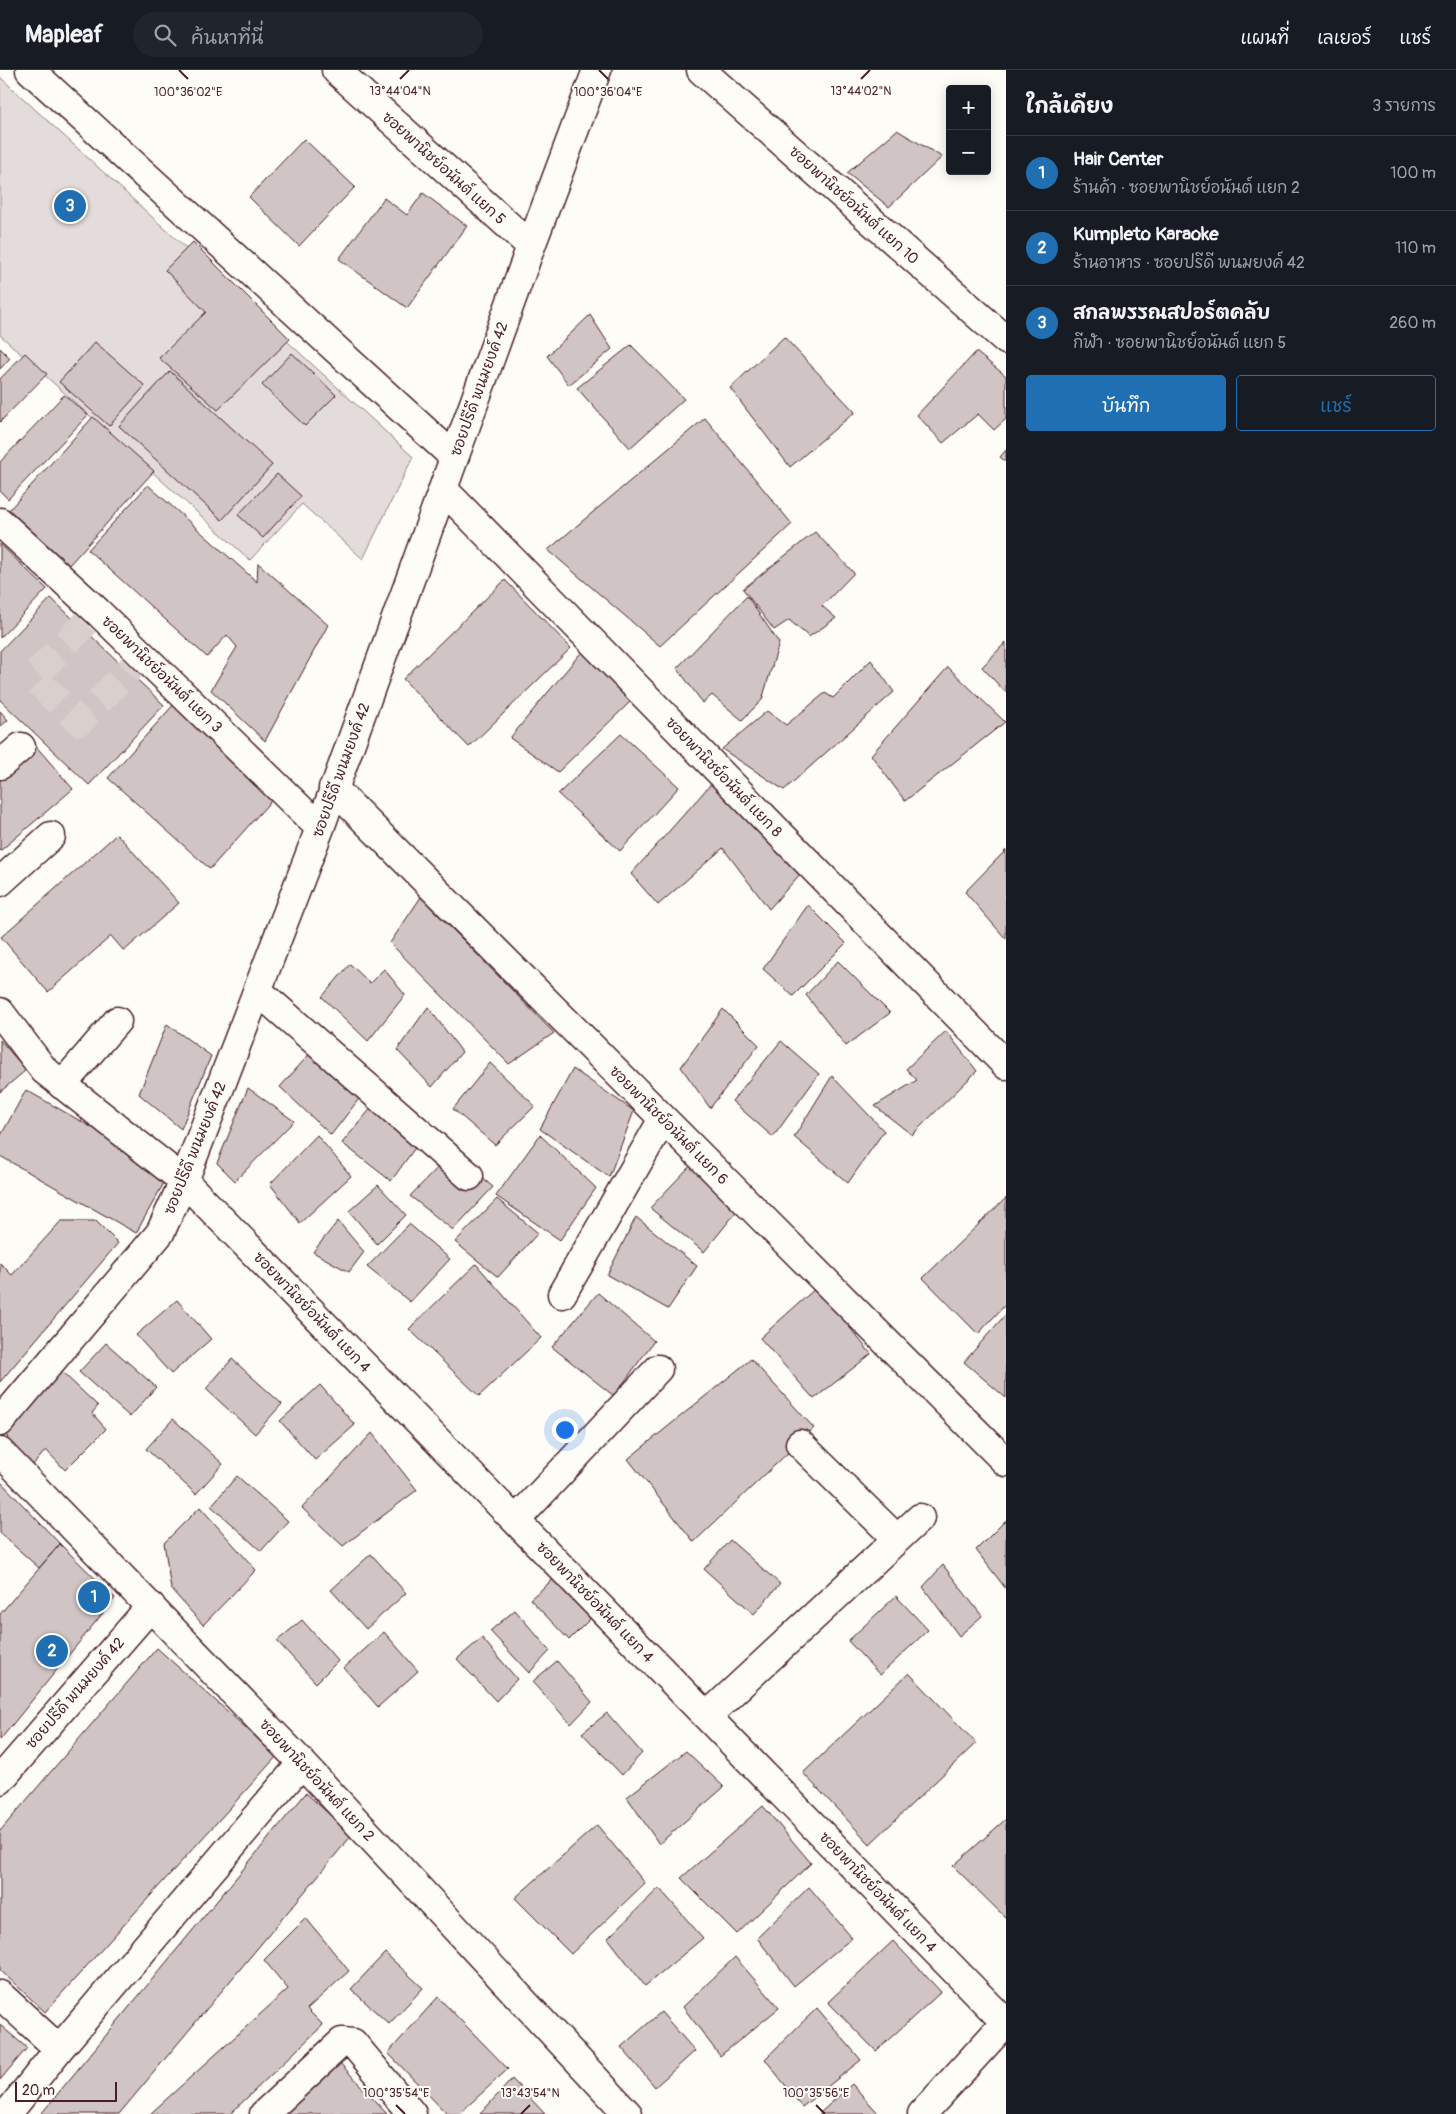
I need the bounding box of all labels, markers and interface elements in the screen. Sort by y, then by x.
search box [133,12,483,57]
text: Mapleaf [25,20,103,49]
icon: search [151,21,179,49]
text: ค้นหาที่นี่ [191,26,263,50]
text: แผนที่ [1241,27,1289,50]
text: เลเยอร์ [1317,27,1371,50]
text: แชร์ [1399,27,1431,50]
text: 13°44'04"N [369,84,431,99]
text: 13°44'02"N [831,84,891,99]
text: 100°36'02"E [154,85,222,100]
text: 100°36'04"E [574,85,642,100]
map controls [946,85,991,175]
button: + [946,85,991,130]
text: ใกล้เคียง [1026,93,1113,120]
text: 3 รายการ [1372,96,1436,116]
street label: ซอยพานิชย์อนันต์ แยก 5 [378,107,510,229]
button: − [946,130,991,175]
street label: ซอยพานิชย์อนันต์ แยก 10 [785,141,923,269]
text: Hair Center [1073,147,1163,171]
text: 1 [1039,163,1045,183]
text: 100 m [1390,163,1436,183]
text: ร้านค้า · ซอยพานิชย์อนันต์ แยก 2 [1073,178,1300,198]
pin: 3 [54,187,86,225]
text: Kumpleto Karaoke [1073,222,1219,246]
text: 2 [1038,238,1046,258]
text: 110 m [1395,238,1436,258]
text: ร้านอาหาร · ซอยปรีดี พนมยงค์ 42 [1073,253,1305,273]
text: สกลพรรณสปอร์ตคลับ [1073,301,1270,325]
text: 3 [1038,313,1046,333]
text: 260 m [1389,313,1436,333]
street label: ซอยปรีดี พนมยงค์ 42 [445,319,513,459]
text: กีฬา · ซอยพานิชย์อนันต์ แยก 5 [1073,333,1286,353]
button: บันทึก [1026,375,1226,431]
button: แชร์ [1236,375,1436,431]
street label: ซอยพานิชย์อนันต์ แยก 3 [97,611,227,737]
street label: ซอยปรีดี พนมยงค์ 42 [307,700,375,840]
street label: ซอยพานิชย์อนันต์ แยก 8 [661,713,787,842]
street label: ซอยพานิชย์อนันต์ แยก 6 [605,1061,733,1189]
street label: ซอยปรีดี พนมยงค์ 42 [159,1079,231,1217]
street label: ซอยพานิชย์อนันต์ แยก 4 [249,1247,375,1377]
your location [552,1417,578,1443]
street label: ซอยพานิชย์อนันต์ แยก 4 [532,1537,658,1667]
pin: 1 [78,1578,110,1616]
pin: 2 [36,1632,68,1670]
street label: ซอยปรีดี พนมยงค์ 42 [22,1634,128,1752]
street label: ซอยพานิชย์อนันต์ แยก 2 [255,1715,379,1845]
street label: ซอยพานิชย์อนันต์ แยก 4 [815,1827,941,1957]
scale bar [15,2079,118,2102]
text: 20 m [22,2082,55,2099]
text: 100°35'54"E [363,2086,429,2101]
text: 13°43'54"N [500,2086,560,2101]
text: 100°35'56"E [783,2086,849,2101]

